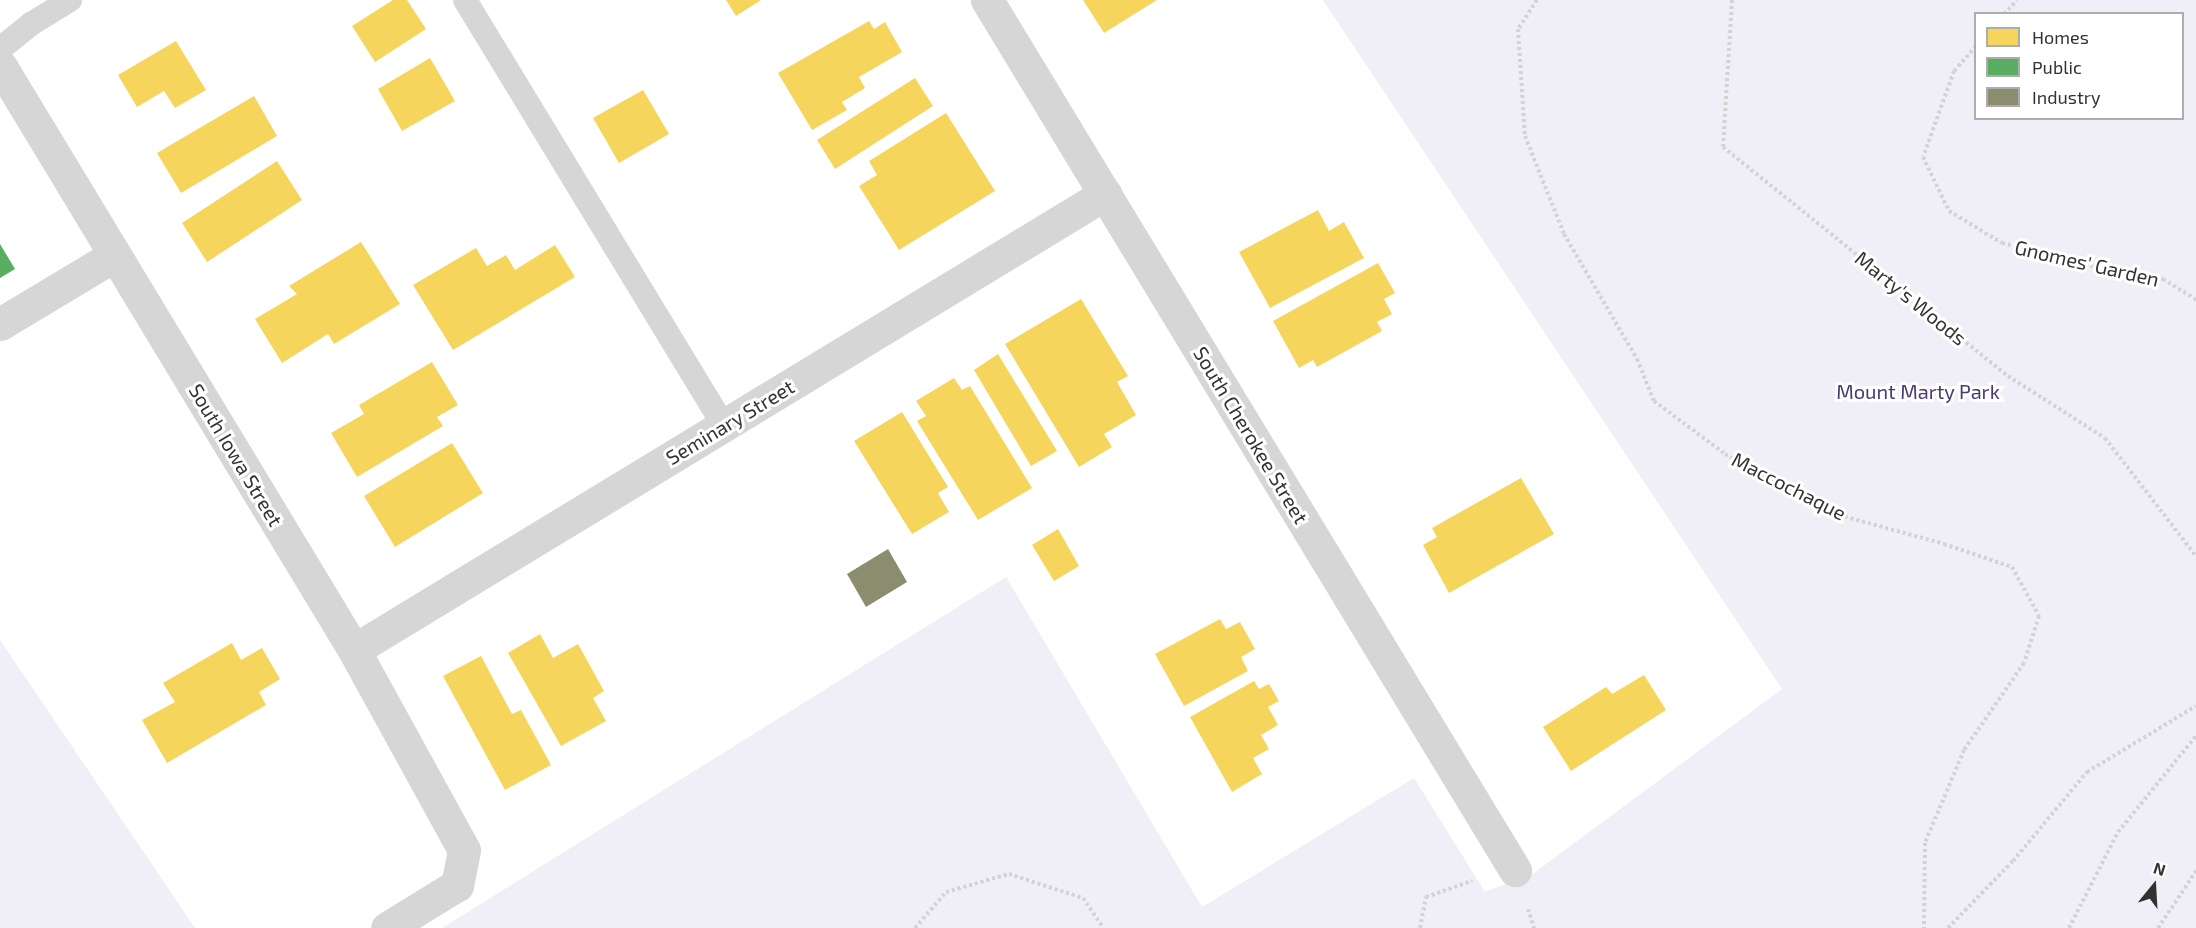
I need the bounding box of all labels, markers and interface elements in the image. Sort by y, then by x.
legend [1974,12,2184,120]
text: Homes [2032,26,2089,48]
text: Public [2032,56,2082,78]
text: Industry [2032,86,2101,108]
street label: Gnomes' Garden [2012,235,2162,291]
street label: Marty's Woods [1850,246,1972,350]
street label: South Cherokee Street [1189,342,1313,528]
street label: Seminary Street [661,374,799,470]
park label: Mount Marty Park [1836,379,2000,403]
street label: South Iowa Street [184,380,288,530]
street label: Maccochaque [1728,447,1850,525]
north arrow [2124,856,2184,916]
text: N [2151,858,2168,879]

